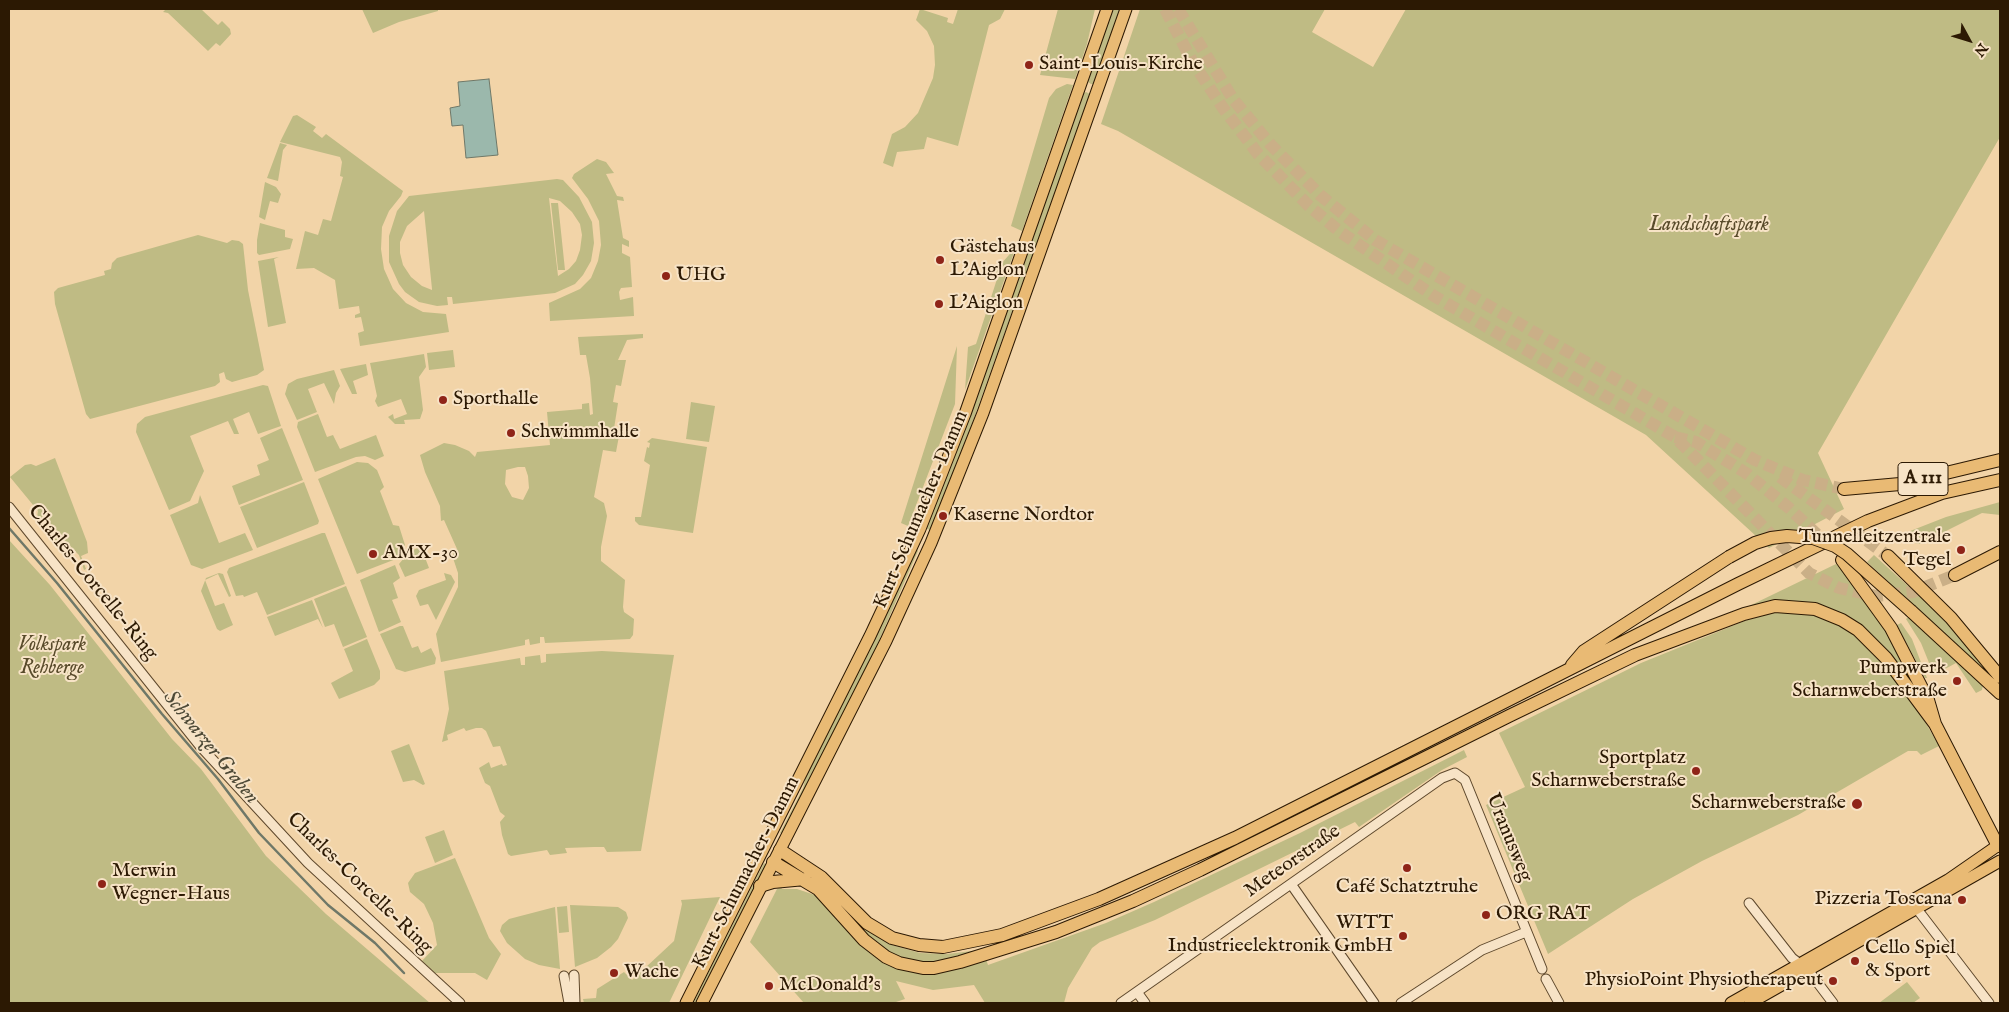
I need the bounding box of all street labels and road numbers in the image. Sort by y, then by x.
street label: Kurt-Schumacher-Damm [869,407,975,613]
road number: A 111 [1898,462,1948,496]
street label: Charles-Corcelle-Ring [22,500,162,666]
street label: Kurt-Schumacher-Damm [688,773,806,973]
street label: Uranusweg [1479,790,1537,886]
street label: Charles-Corcelle-Ring [281,808,437,960]
street label: Meteorstraße [1241,820,1345,904]

